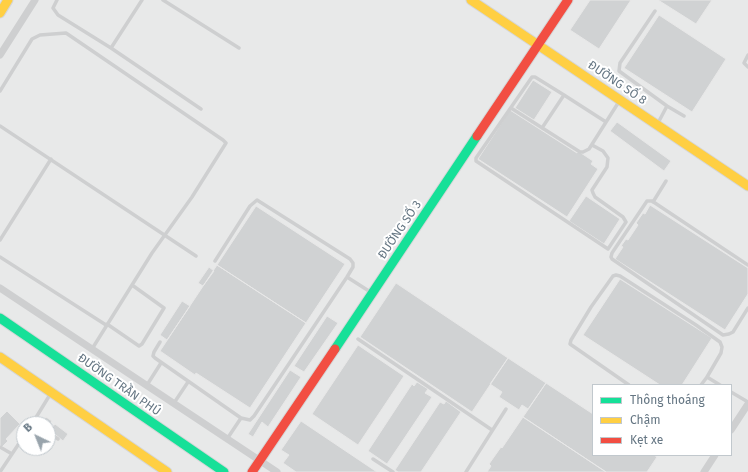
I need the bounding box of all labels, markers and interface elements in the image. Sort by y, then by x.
street label: ĐƯỜNG SỐ 8 [585,58,649,108]
street label: ĐƯỜNG SỐ 3 [375,198,425,262]
street label: ĐƯỜNG TRẦN PHÚ [75,351,163,419]
legend [592,384,732,456]
text: Thông thoáng [630,393,705,407]
text: Chậm [630,413,660,427]
north arrow [16,416,56,456]
text: B [21,421,35,435]
text: Kẹt xe [630,433,663,447]

